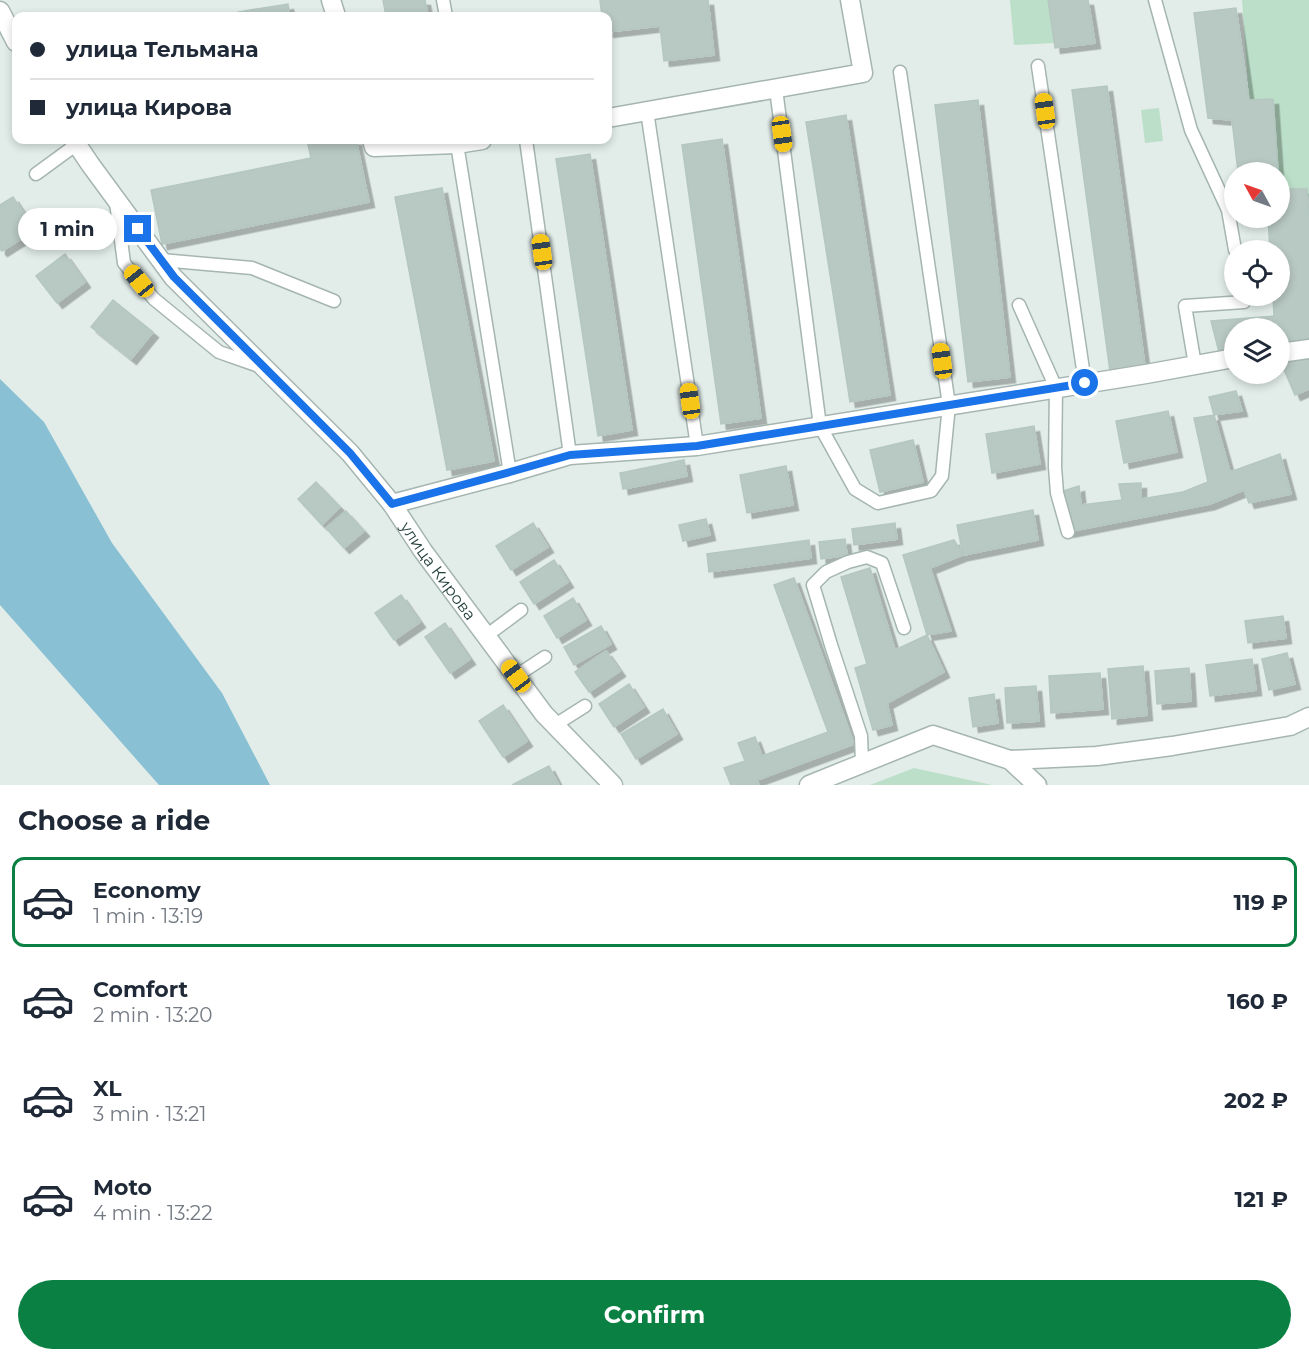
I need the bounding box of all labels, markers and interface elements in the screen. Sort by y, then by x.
text: улица Тельмана [66,36,259,63]
car [1034,92,1056,130]
text: улица Кирова [66,94,232,121]
car [771,115,793,153]
north arrow [1224,162,1290,228]
map controls [1224,162,1290,384]
callout: 1 min [18,208,117,250]
route end [124,215,151,242]
text: 1 min [40,217,95,241]
car [531,233,553,271]
button: locate [1224,240,1290,306]
car [121,261,157,301]
button: layers [1224,318,1290,384]
car [931,342,953,380]
route start [1071,369,1098,396]
car [679,382,701,420]
street label: улица Кирова [396,517,480,624]
car [498,656,534,696]
text: Choose a ride [18,804,210,837]
icon: car [21,875,75,929]
text: Economy [93,877,201,904]
text: 119 ₽ [1233,889,1288,916]
text: 1 min · 13:19 [93,904,203,928]
icon: car [21,974,75,1028]
text: Comfort [93,976,188,1003]
text: 160 ₽ [1227,988,1288,1015]
text: 2 min · 13:20 [93,1003,213,1027]
icon: car [21,1073,75,1127]
text: XL [93,1075,122,1102]
text: 202 ₽ [1224,1087,1288,1114]
text: 3 min · 13:21 [93,1102,206,1126]
icon: car [21,1172,75,1226]
text: Moto [93,1174,152,1201]
text: 121 ₽ [1234,1186,1288,1213]
text: 4 min · 13:22 [93,1201,213,1225]
button: Confirm [18,1280,1291,1349]

